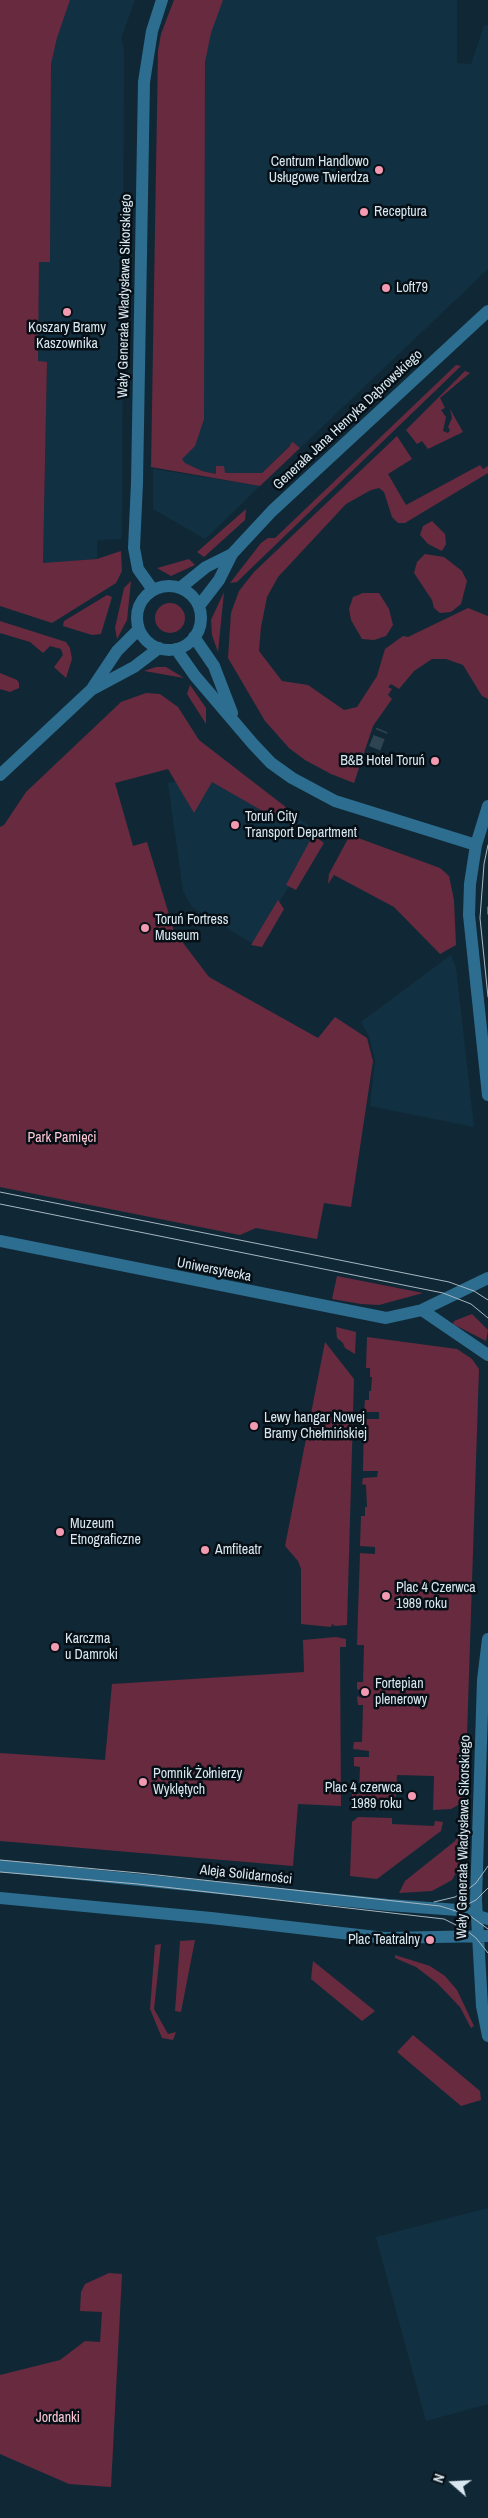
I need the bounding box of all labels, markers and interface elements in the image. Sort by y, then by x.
place label: Centrum Handlowo Usługowe Twierdza [269,154,369,186]
marker: Centrum Handlowo Usługowe Twierdza [373,164,385,176]
street label: Wały Generała Władysława Sikorskiego [115,194,135,398]
place label: Receptura [374,204,427,220]
marker: Receptura [358,206,370,218]
place label: Loft79 [396,280,428,296]
marker: Loft79 [380,282,392,294]
marker: Koszary Bramy Kaszownika [61,306,73,318]
place label: Koszary Bramy Kaszownika [28,320,106,352]
street label: Generała Jana Henryka Dąbrowskiego [270,346,426,494]
place label: B&B Hotel Toruń [340,753,425,769]
marker: B&B Hotel Toruń [429,755,441,767]
place label: Toruń City Transport Department [245,809,357,842]
marker: Toruń City Transport Department [229,819,241,831]
place label: Toruń Fortress Museum [155,912,228,944]
marker: Toruń Fortress Museum [139,922,151,934]
park label: Park Pamięci [28,1130,96,1146]
street label: Uniwersytecka [175,1255,253,1285]
place label: Lewy hangar Nowej Bramy Chełmińskiej [264,1410,367,1442]
marker: Lewy hangar Nowej Bramy Chełmińskiej [248,1420,260,1432]
place label: Muzeum Etnograficzne [70,1516,141,1548]
marker: Muzeum Etnograficzne [54,1526,66,1538]
place label: Amfiteatr [215,1542,262,1558]
marker: Amfiteatr [199,1544,211,1556]
place label: Plac 4 Czerwca 1989 roku [396,1580,476,1612]
marker: Plac 4 Czerwca 1989 roku [380,1590,392,1602]
place label: Karczma u Damroki [65,1631,118,1664]
marker: Karczma u Damroki [49,1641,61,1653]
place label: Fortepian plenerowy [375,1676,427,1708]
marker: Fortepian plenerowy [359,1686,371,1698]
street label: Wały Generała Władysława Sikorskiego [454,1735,474,1939]
place label: Pomnik Żołnierzy Wyklętych [153,1766,242,1798]
marker: Pomnik Żołnierzy Wyklętych [137,1776,149,1788]
place label: Plac 4 czerwca 1989 roku [325,1780,402,1812]
marker: Plac 4 czerwca 1989 roku [406,1790,418,1802]
street label: Aleja Solidarności [199,1862,293,1888]
place label: Plac Teatralny [348,1932,420,1948]
marker: Plac Teatralny [424,1934,436,1946]
park label: Jordanki [36,2410,80,2426]
north arrow [428,2458,478,2508]
text: N [429,2471,449,2485]

